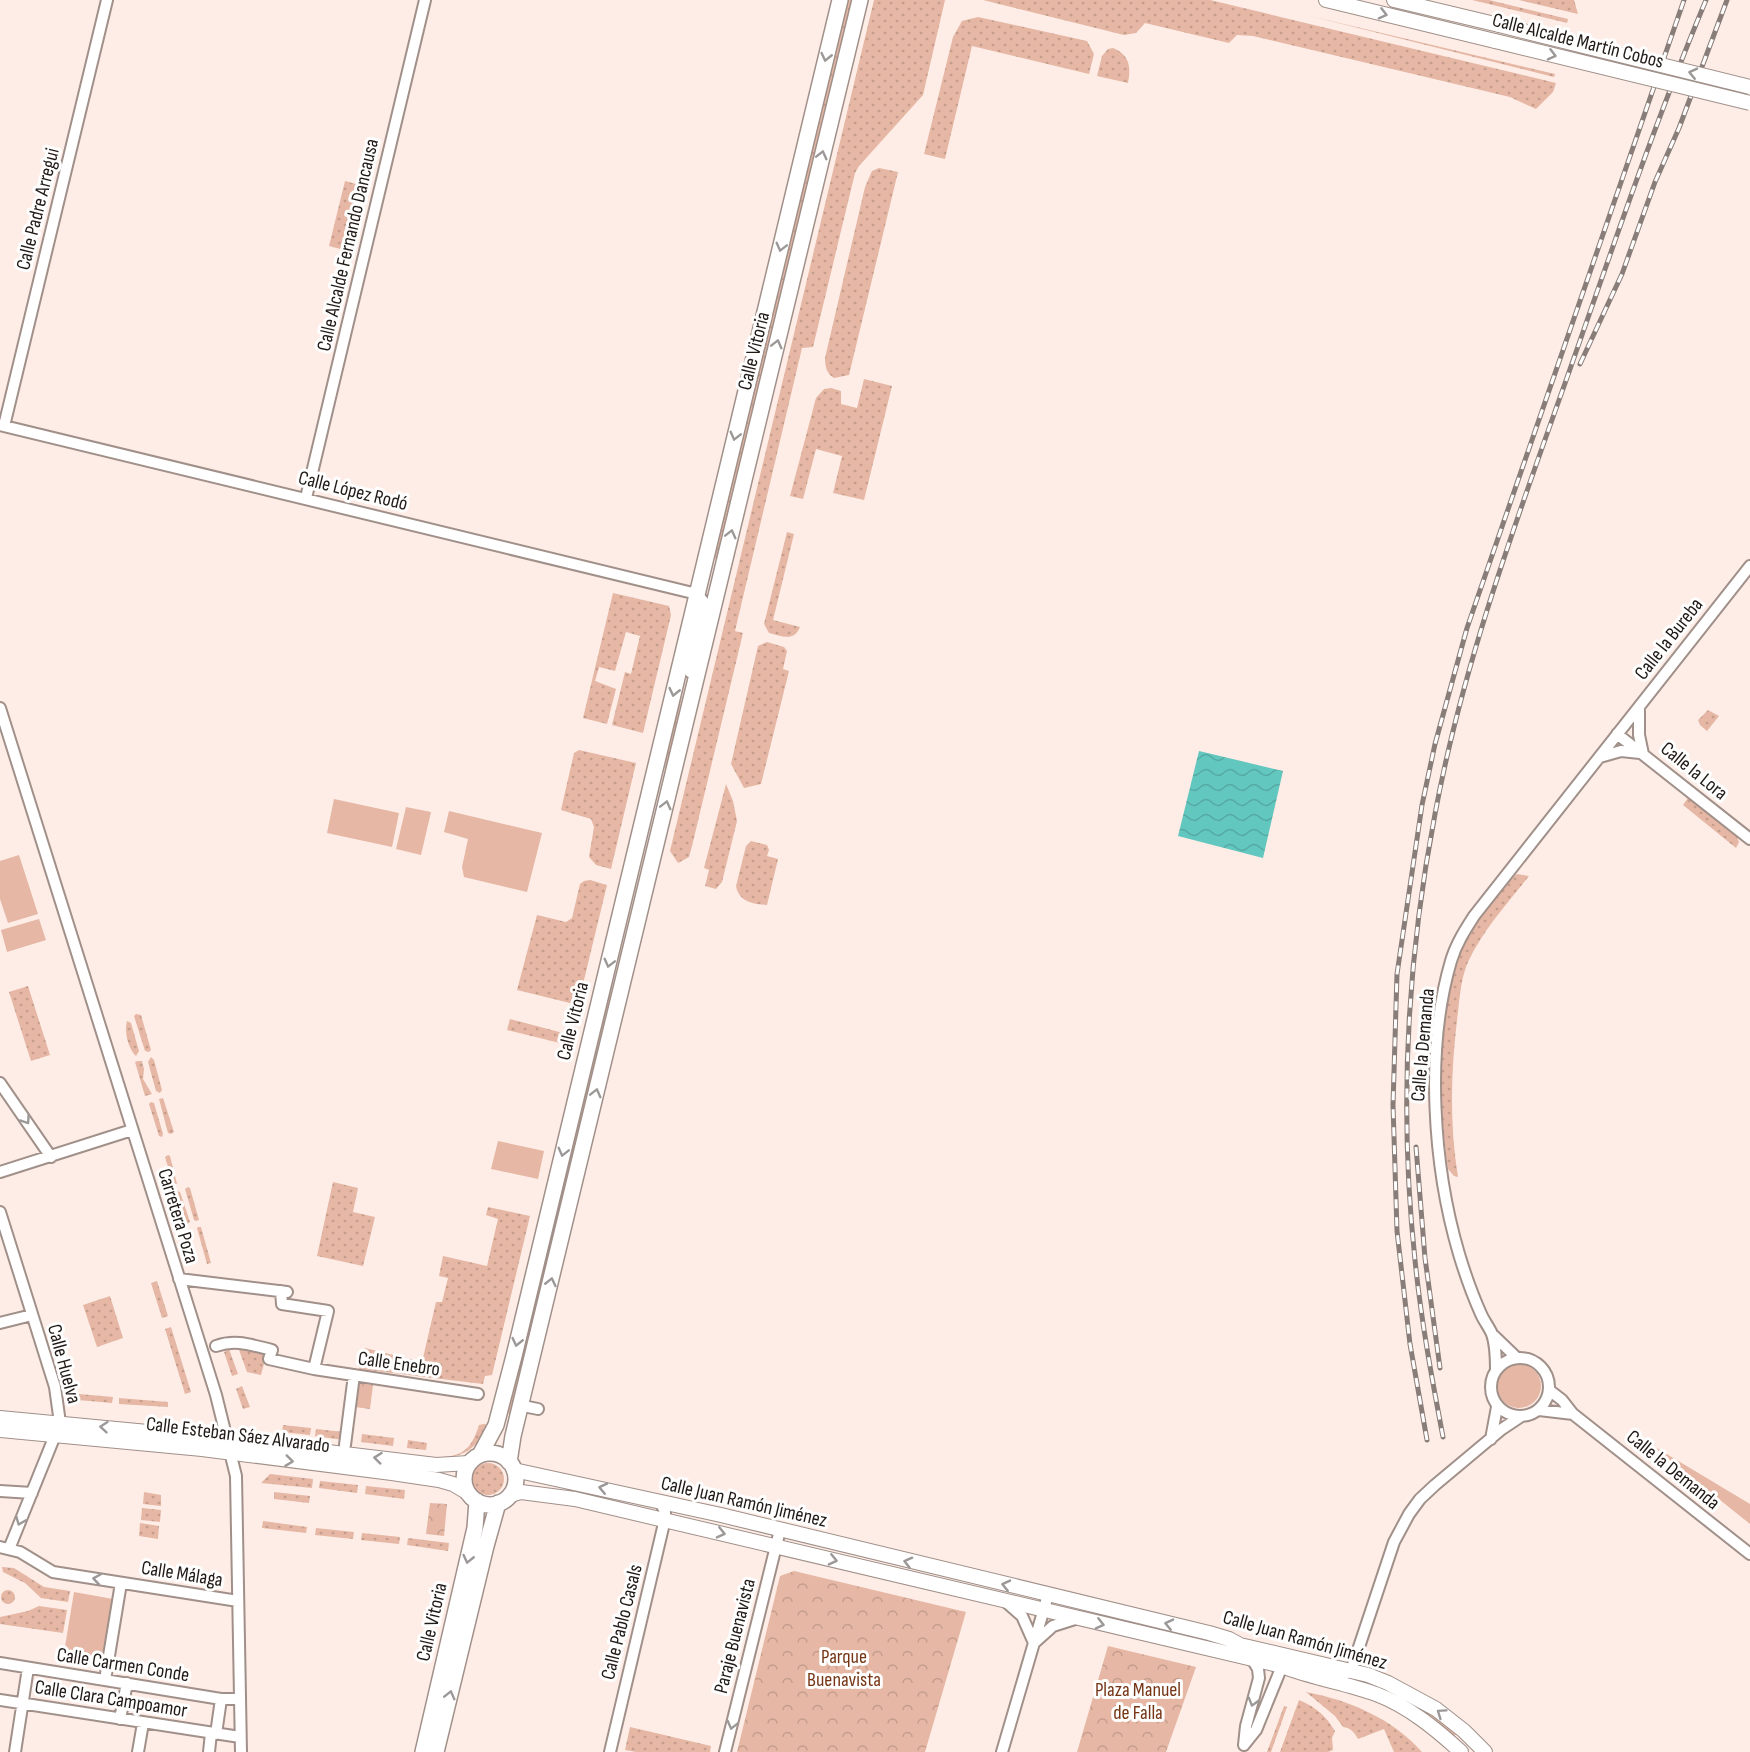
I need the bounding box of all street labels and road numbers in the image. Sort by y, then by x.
street label: Calle Alcalde Martín Cobos [1490,8,1666,74]
street label: Calle Alcalde Fernando Dancausa [312,136,384,354]
street label: Calle Padre Arregui [11,146,65,272]
street label: Calle Vitoria [733,309,775,393]
street label: Calle López Rodó [296,466,410,516]
street label: Calle la Bureba [1630,593,1708,685]
street label: Calle la Lora [1656,737,1732,805]
street label: Calle Vitoria [552,979,594,1063]
street label: Calle la Demanda [1406,987,1440,1103]
street label: Carretera Poza [152,1166,204,1266]
street label: Calle Huelva [42,1322,86,1406]
street label: Calle Enebro [356,1346,442,1382]
street label: Calle Esteban Sáez Alvarado [145,1412,331,1458]
street label: Calle la Demanda [1621,1425,1725,1515]
street label: Calle Juan Ramón Jiménez [659,1471,829,1533]
street label: Calle Málaga [140,1556,224,1592]
street label: Calle Pablo Casals [596,1562,648,1682]
street label: Paraje Buenavista [709,1576,761,1696]
street label: Calle Vitoria [411,1580,453,1664]
street label: Calle Juan Ramón Jiménez [1220,1605,1390,1675]
street label: Calle Carmen Conde [55,1643,191,1687]
street label: Calle Clara Campoamor [33,1675,189,1723]

